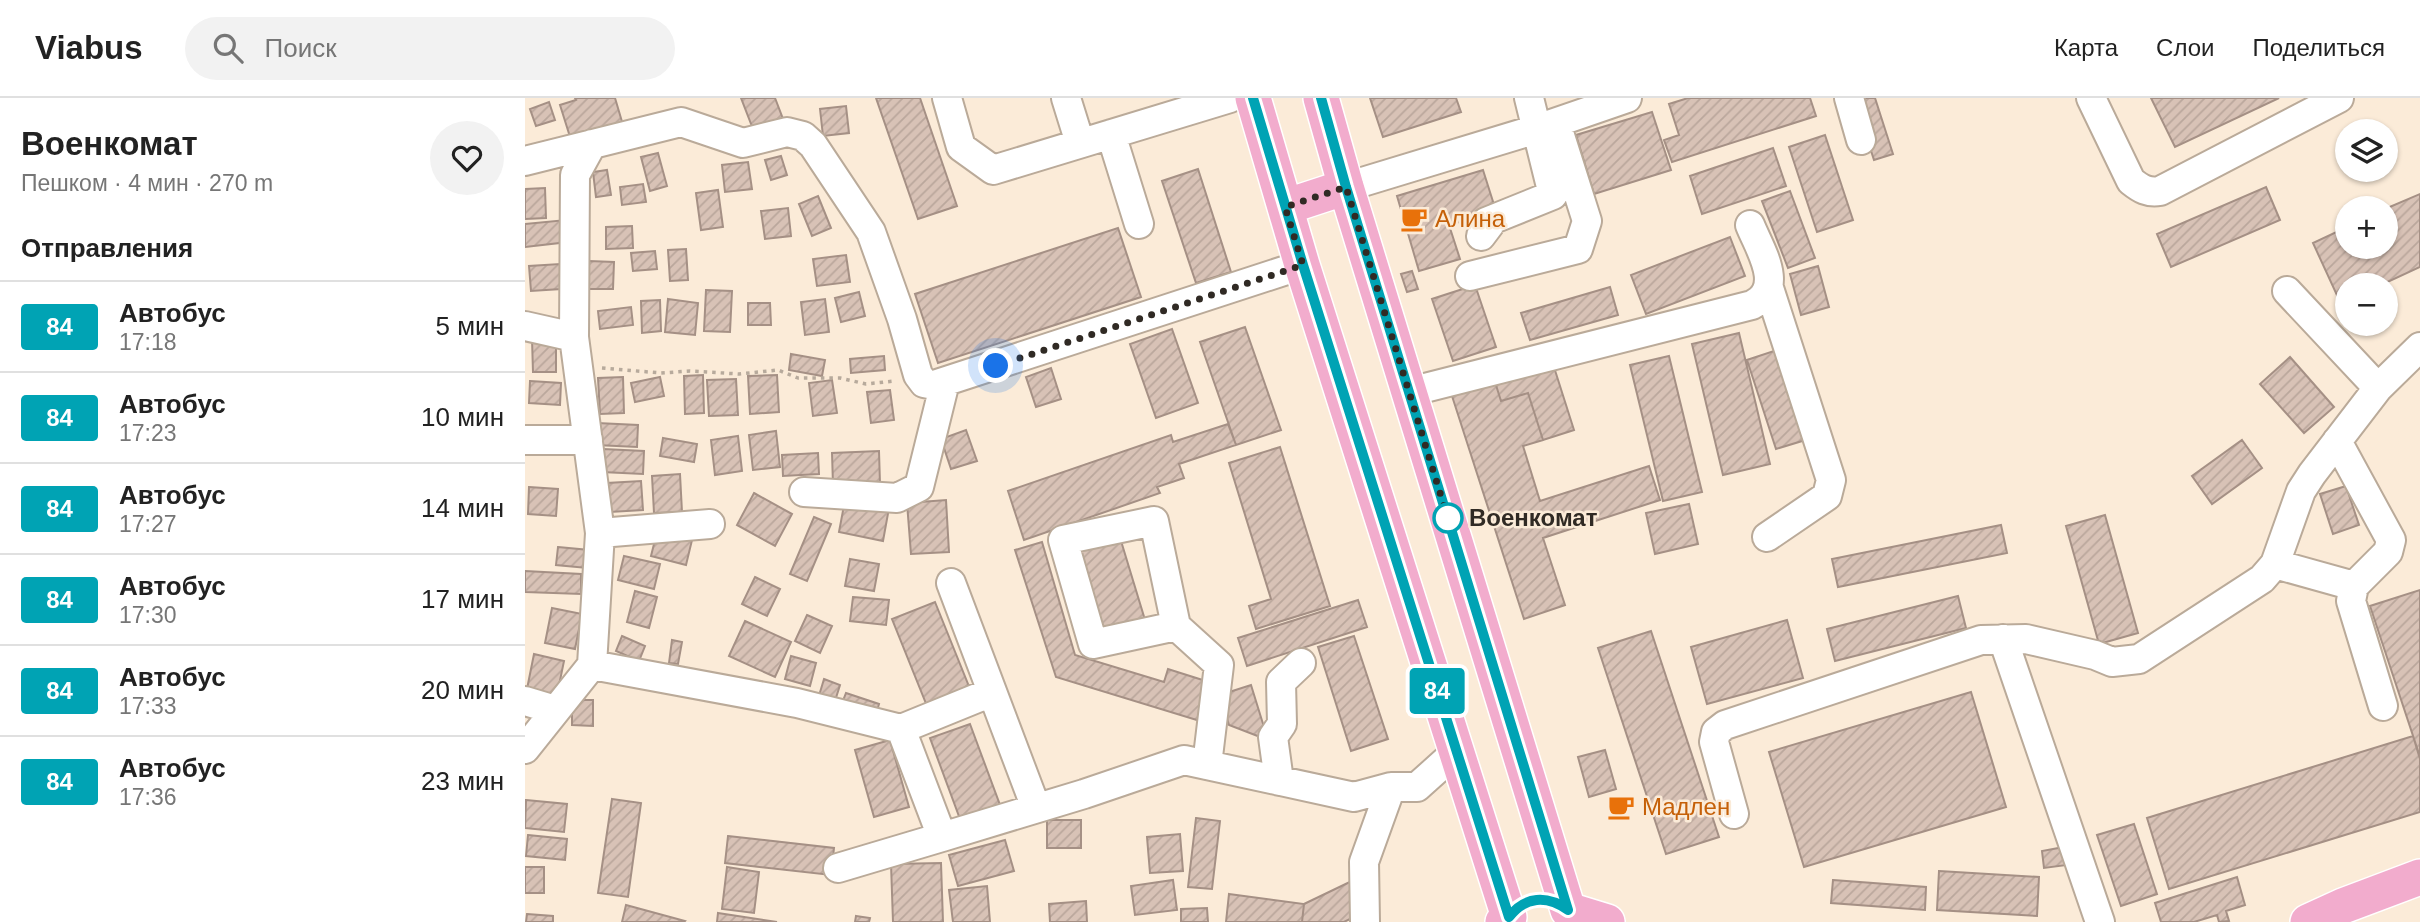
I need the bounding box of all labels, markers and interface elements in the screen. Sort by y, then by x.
search box [185,17,675,80]
text: Viabus [35,29,143,66]
icon: search [209,29,247,67]
text: Поиск [265,33,337,63]
text: Карта [2054,34,2118,61]
text: Слои [2156,34,2214,61]
text: Поделиться [2252,34,2385,61]
map controls [2335,119,2398,336]
button: layers [2335,119,2398,182]
button: heart [430,121,504,195]
text: Военкомат [21,125,198,162]
text: Пешком · 4 мин · 270 m [21,170,273,196]
button: + [2335,196,2398,259]
cafe icon: Алина [1399,204,1429,234]
place label: Алина [1435,205,1506,232]
text: Отправления [21,233,193,263]
button: − [2335,273,2398,336]
text: Автобус [119,298,226,328]
text: 5 мин [436,311,504,341]
text: 84 [46,313,73,340]
text: 17:18 [119,329,177,355]
your location [978,348,1013,383]
text: Автобус [119,389,226,419]
text: 10 мин [421,402,504,432]
text: 84 [46,404,73,431]
text: 17:23 [119,420,177,446]
text: Автобус [119,480,226,510]
text: 14 мин [421,493,504,523]
text: 84 [46,495,73,522]
marker: Военкомат [1433,503,1463,533]
place label: Военкомат [1469,504,1598,531]
text: 17:27 [119,511,177,537]
text: Автобус [119,571,226,601]
text: 17 мин [421,584,504,614]
text: 84 [46,586,73,613]
text: 17:30 [119,602,177,628]
text: Автобус [119,662,226,692]
line badge: 84 [1405,668,1469,714]
text: 20 мин [421,675,504,705]
text: 84 [46,677,73,704]
text: 84 [1424,677,1450,704]
text: 17:33 [119,693,177,719]
text: Автобус [119,753,226,783]
text: 23 мин [421,766,504,796]
text: 84 [46,768,73,795]
text: 17:36 [119,784,177,810]
cafe icon: Мадлен [1606,792,1636,822]
place label: Мадлен [1642,793,1730,820]

